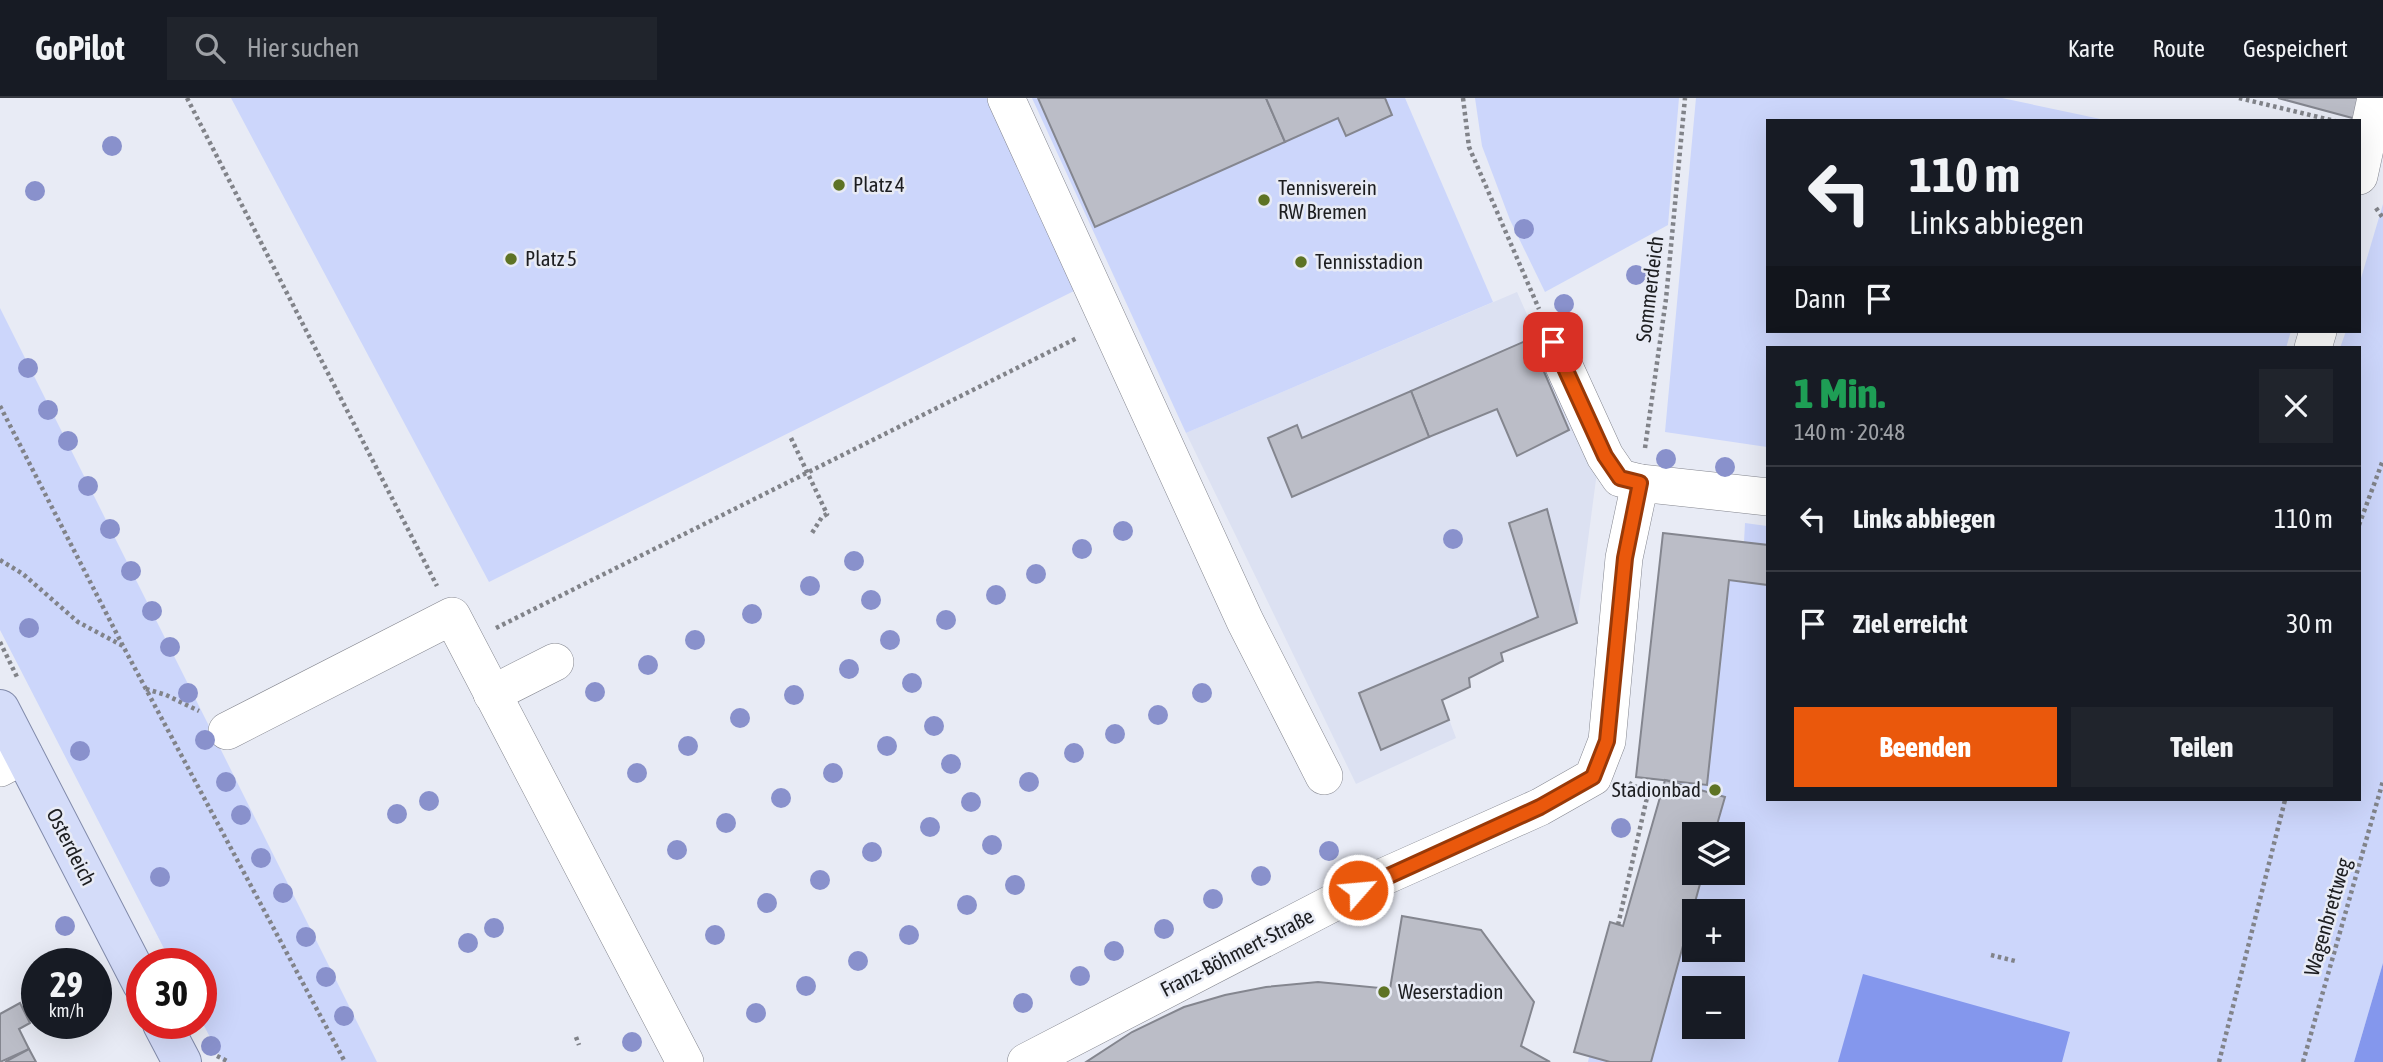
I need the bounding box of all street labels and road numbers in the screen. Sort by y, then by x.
street label: Sommerdeich [1631,234,1667,343]
street label: Osterdeich [42,804,102,889]
street label: Wagenbrettweg [2299,855,2355,978]
street label: Franz-Böhmert-Straße [1156,903,1317,1001]

